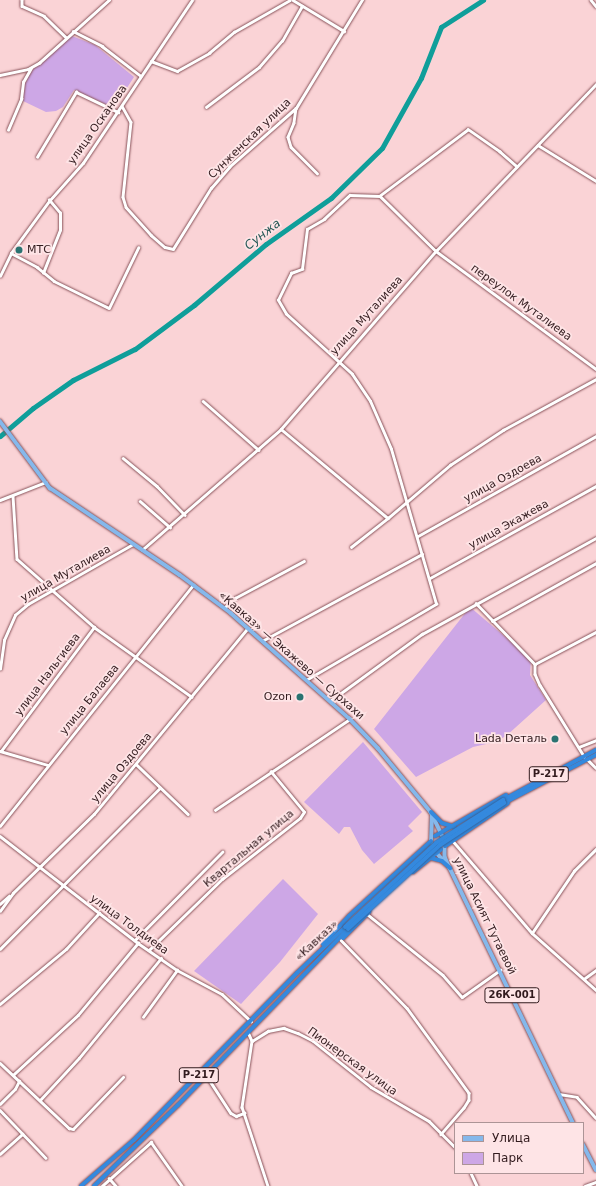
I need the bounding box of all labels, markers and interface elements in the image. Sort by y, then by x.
street label: улица Осканова [66,83,130,167]
street label: Сунженская улица [206,96,294,182]
water label: Сунжа [242,217,284,253]
place label: МТС [27,243,51,257]
marker: МТС [14,245,24,255]
street label: переулок Муталиева [468,262,574,344]
street label: улица Муталиева [328,274,406,358]
street label: улица Оздоева [462,452,544,506]
street label: улица Экажева [467,498,551,552]
street label: улица Муталиева [19,543,113,605]
street label: «Кавказ» — Экажево — Сурхахи [215,589,367,723]
street label: улица Нальгиева [13,631,83,719]
street label: улица Балаева [58,662,122,738]
place label: Ozon [264,690,292,704]
marker: Ozon [295,692,305,702]
street label: улица Оздоева [89,730,155,806]
place label: Lada Dеталь [475,732,547,746]
marker: Lada Dеталь [550,734,560,744]
road number: Р-217 [528,766,570,782]
street label: Квартальная улица [201,807,297,891]
street label: улица Асият Тутаевой [450,855,518,977]
street label: улица Толдиева [87,892,171,958]
street label: «Кавказ» [293,918,341,964]
road number: 26К-001 [484,987,540,1003]
street label: Пионерская улица [305,1025,399,1099]
road number: Р-217 [178,1067,220,1083]
legend [454,1122,584,1174]
text: Улица [492,1131,530,1145]
text: Парк [492,1151,523,1165]

